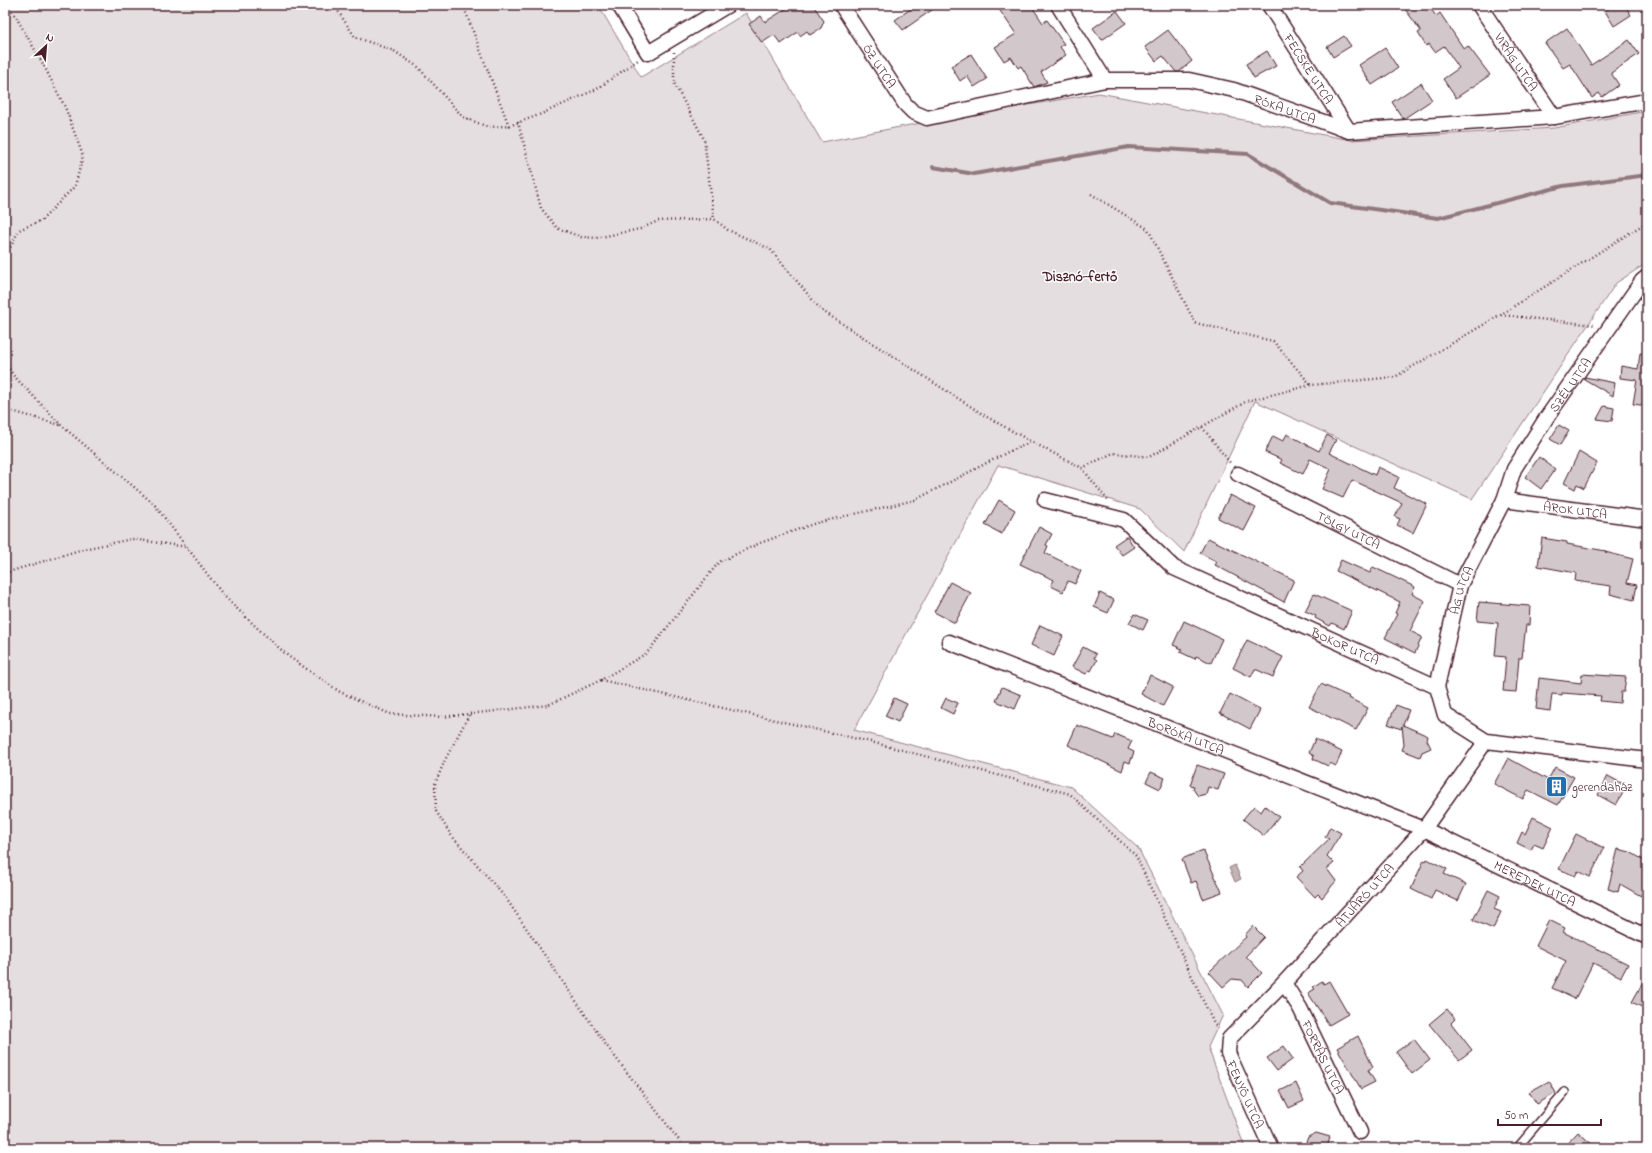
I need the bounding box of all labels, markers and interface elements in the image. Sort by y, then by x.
north arrow [26,26,66,66]
text: N [43,29,57,47]
street label: FECSKE UTCA [1278,29,1337,108]
street label: VIRÁG UTCA [1489,29,1542,95]
street label: ŐZ UTCA [857,40,900,92]
street label: RÓKA UTCA [1251,90,1318,129]
district label: Disznó-fertő [1042,267,1117,288]
street label: SZÉL UTCA [1545,354,1597,416]
street label: ÁROK UTCA [1542,497,1608,525]
street label: TÖLGY UTCA [1313,507,1383,555]
street label: ÁG UTCA [1446,563,1479,616]
street label: BOKOR UTCA [1307,623,1382,671]
street label: BORÓKA UTCA [1144,713,1227,760]
building icon: gerendaház [1544,773,1570,799]
place label: gerendaház [1571,778,1633,798]
street label: MEREDEK UTCA [1490,856,1579,912]
street label: ÁTJÁRÓ UTCA [1331,860,1399,932]
street label: FORRÁS UTCA [1296,1016,1348,1098]
street label: FENYŐ UTCA [1221,1057,1268,1132]
scale bar [1498,1101,1601,1127]
text: 50 m [1504,1107,1528,1125]

